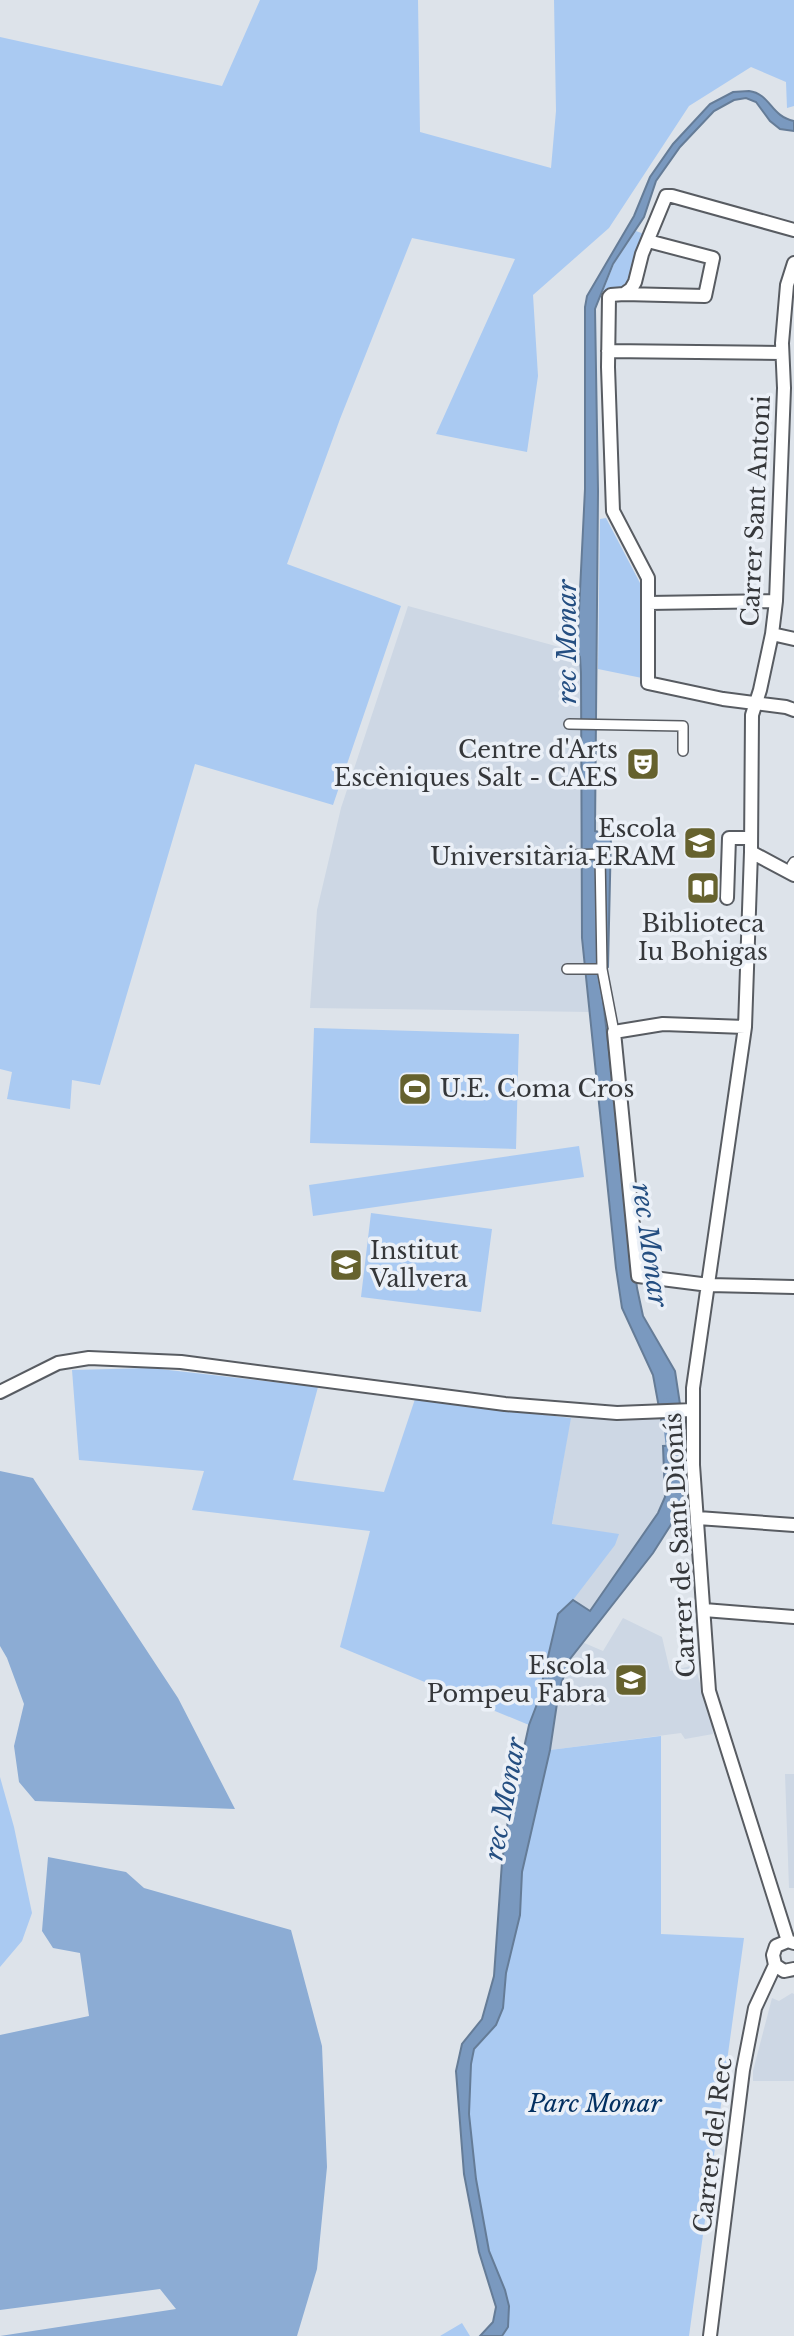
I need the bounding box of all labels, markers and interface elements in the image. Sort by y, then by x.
street label: Carrer Sant Antoni [735,395,776,627]
water label: rec Monar [551,579,583,704]
place label: Centre d'Arts Escèniques Salt - CAES [334,735,618,792]
theatre icon: Centre d'Arts Escèniques Salt - CAES [624,745,662,783]
place label: Escola Universitària ERAM [430,814,677,871]
school or university icon: Escola Universitària ERAM [681,824,719,862]
library icon: Biblioteca Iu Bohigas [684,869,722,907]
place label: Biblioteca Iu Bohigas [638,909,768,966]
sports icon: U.E. Coma Cros [396,1070,434,1108]
place label: U.E. Coma Cros [440,1074,634,1103]
water label: rec Monar [626,1181,675,1310]
place label: Institut Vallvera [369,1236,469,1293]
school or university icon: Institut Vallvera [327,1246,365,1284]
street label: Carrer de Sant Dionís [658,1412,701,1678]
place label: Escola Pompeu Fabra [427,1651,607,1708]
school or university icon: Escola Pompeu Fabra [612,1661,650,1699]
water label: rec Monar [477,1734,533,1863]
street label: Carrer del Rec [687,2055,738,2234]
park label: Parc Monar [528,2089,662,2118]

